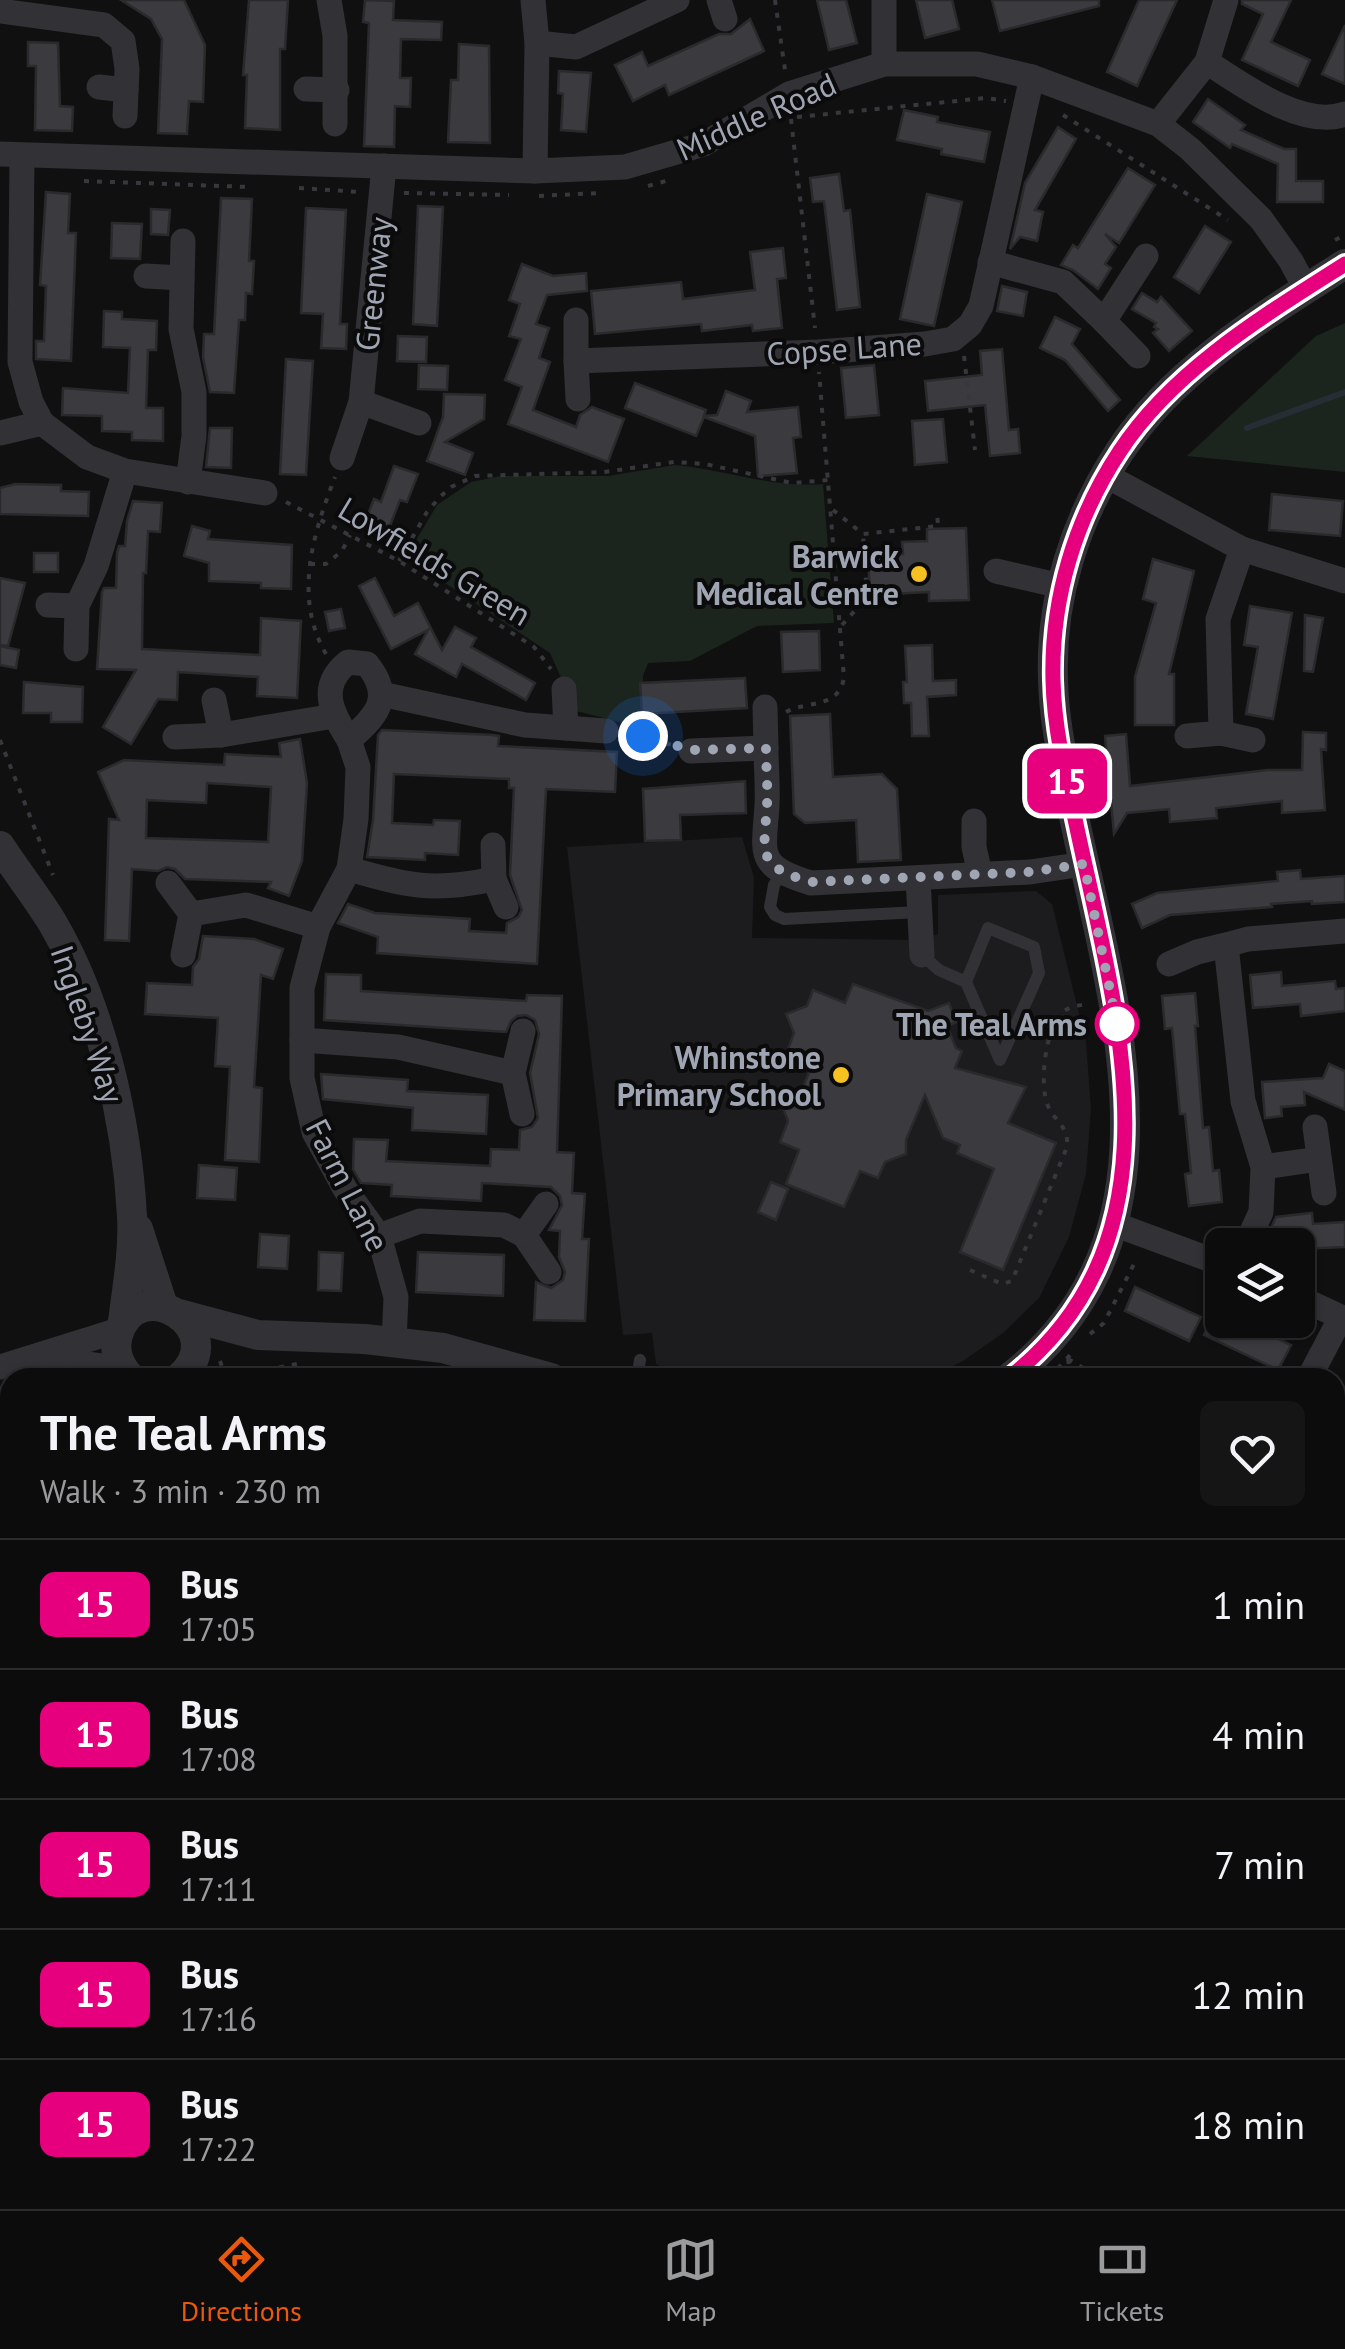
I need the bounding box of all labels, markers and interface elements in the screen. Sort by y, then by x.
street label: Middle Road [670,62,842,170]
street label: Greenway [345,215,401,353]
street label: Copse Lane [765,322,923,374]
street label: Lowfields Green [331,487,539,635]
place label: Barwick Medical Centre [695,535,899,614]
marker: Barwick Medical Centre [908,563,930,585]
your location [618,711,668,761]
line badge: 15 [1022,748,1112,814]
text: 15 [1047,758,1087,804]
street label: Ingleby Way [41,940,135,1109]
place label: The Teal Arms [896,1003,1087,1045]
marker: The Teal Arms [1096,1003,1138,1045]
place label: Whinstone Primary School [617,1036,822,1115]
marker: Whinstone Primary School [830,1064,852,1086]
street label: Farm Lane [297,1112,399,1258]
map controls [1205,1228,1315,1338]
button: layers [1205,1228,1315,1338]
text: The Teal Arms [40,1401,327,1463]
button: heart [1200,1401,1305,1506]
text: Walk · 3 min · 230 m [40,1470,321,1512]
text: Bus [180,1559,239,1608]
text: 1 min [1212,1580,1305,1629]
text: 15 [75,1581,115,1627]
text: 17:05 [180,1608,257,1650]
text: Bus [180,1689,239,1738]
text: 4 min [1212,1710,1305,1759]
text: 15 [75,1711,115,1757]
text: 17:08 [180,1738,257,1780]
text: Bus [180,1819,239,1868]
text: 7 min [1214,1840,1305,1889]
text: 15 [75,1841,115,1887]
text: 17:11 [180,1868,257,1910]
text: Bus [180,1949,239,1998]
text: 12 min [1192,1970,1305,2019]
text: 15 [75,1971,115,2017]
text: 17:16 [180,1998,257,2040]
text: Bus [180,2079,239,2128]
text: 18 min [1192,2100,1305,2149]
text: 15 [75,2101,115,2147]
text: 17:22 [180,2128,257,2170]
tab: Directions [181,2232,302,2329]
tab: Map [663,2232,718,2329]
tab: Tickets [1080,2232,1164,2329]

